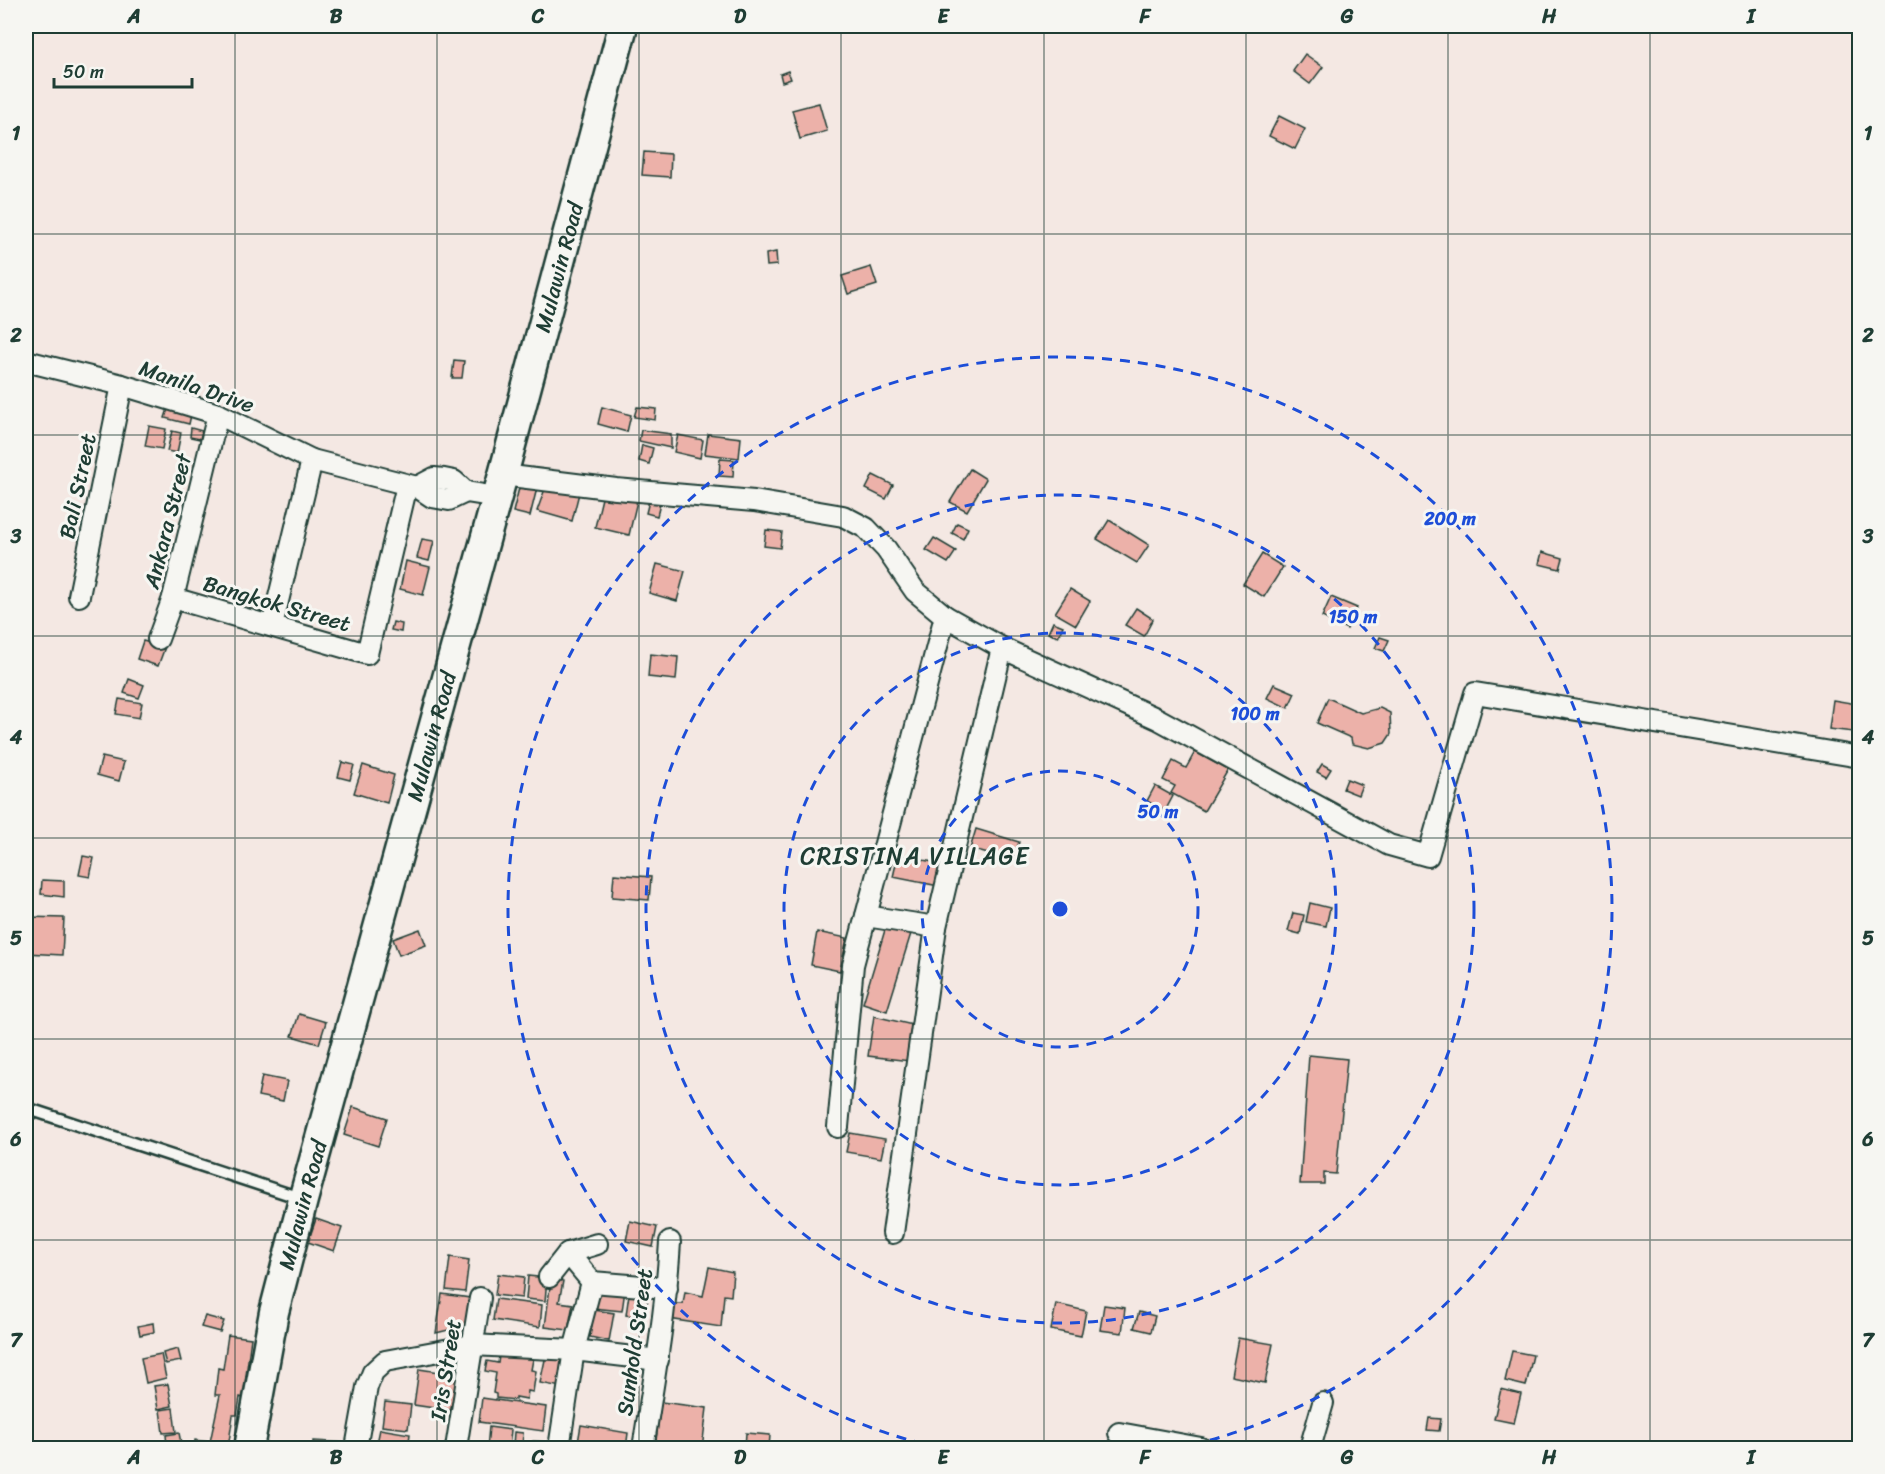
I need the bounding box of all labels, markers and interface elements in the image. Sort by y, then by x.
text: A [126,0,141,34]
text: B [330,0,343,34]
text: C [531,0,545,34]
text: D [734,0,747,34]
text: E [937,0,950,34]
text: F [1139,0,1152,34]
text: G [1340,0,1354,34]
text: H [1541,0,1557,34]
text: I [1746,0,1757,34]
scale bar [54,51,192,89]
text: 50 m [63,56,104,88]
text: 1 [12,116,21,151]
text: 1 [1864,116,1873,151]
street label: Mulawin Road [523,197,595,337]
text: 2 [9,318,22,353]
text: 2 [1861,318,1874,353]
street label: Manila Drive [134,349,260,424]
street label: Bali Street [47,429,108,542]
street label: Ankara Street [132,448,203,594]
text: 200 m [1423,503,1476,535]
text: 3 [10,519,22,554]
text: 3 [1862,519,1874,554]
street label: Bangkok Street [198,564,356,643]
text: 150 m [1329,601,1377,633]
street label: Mulawin Road [395,666,468,806]
text: 100 m [1231,698,1280,730]
text: 4 [9,720,23,755]
text: 4 [1861,720,1875,755]
text: 50 m [1138,796,1179,828]
district label: CRISTINA VILLAGE [800,835,1030,877]
centre of rings [1050,899,1070,919]
text: 5 [10,921,22,956]
text: 5 [1862,921,1874,956]
text: 6 [9,1122,22,1157]
text: 6 [1861,1122,1874,1157]
street label: Mulawin Road [267,1134,339,1274]
street label: Sunhold Street [605,1265,664,1418]
street label: Iris Street [418,1316,473,1425]
text: 7 [10,1323,23,1358]
text: 7 [1862,1323,1875,1358]
text: A [126,1440,141,1474]
text: B [330,1440,343,1474]
text: C [531,1440,545,1474]
text: D [734,1440,747,1474]
text: E [937,1440,950,1474]
text: F [1139,1440,1152,1474]
text: G [1340,1440,1354,1474]
text: H [1541,1440,1557,1474]
text: I [1746,1440,1757,1474]

